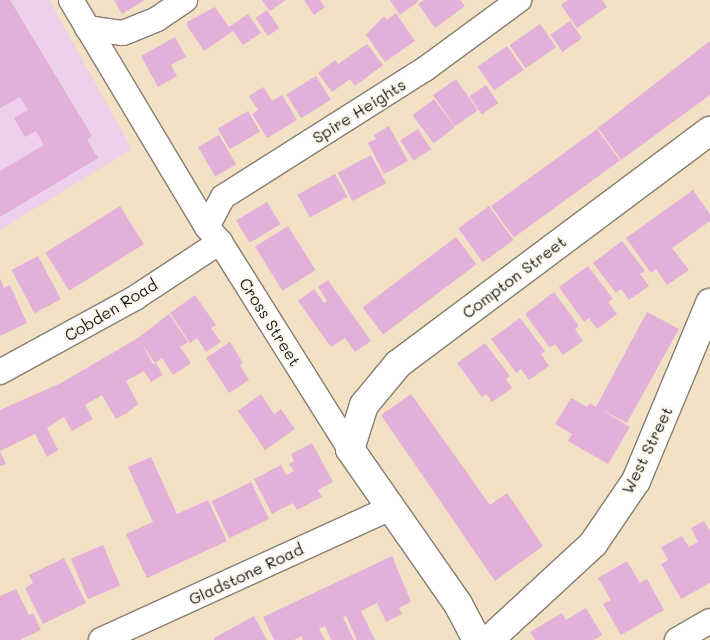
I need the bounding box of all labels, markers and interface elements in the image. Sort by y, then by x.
street label: Spire Heights [309,75,409,147]
street label: Compton Street [458,232,570,322]
street label: Cross Street [235,274,305,370]
street label: Cobden Road [61,275,161,345]
street label: West Street [618,403,676,497]
street label: Gladstone Road [186,539,306,609]

